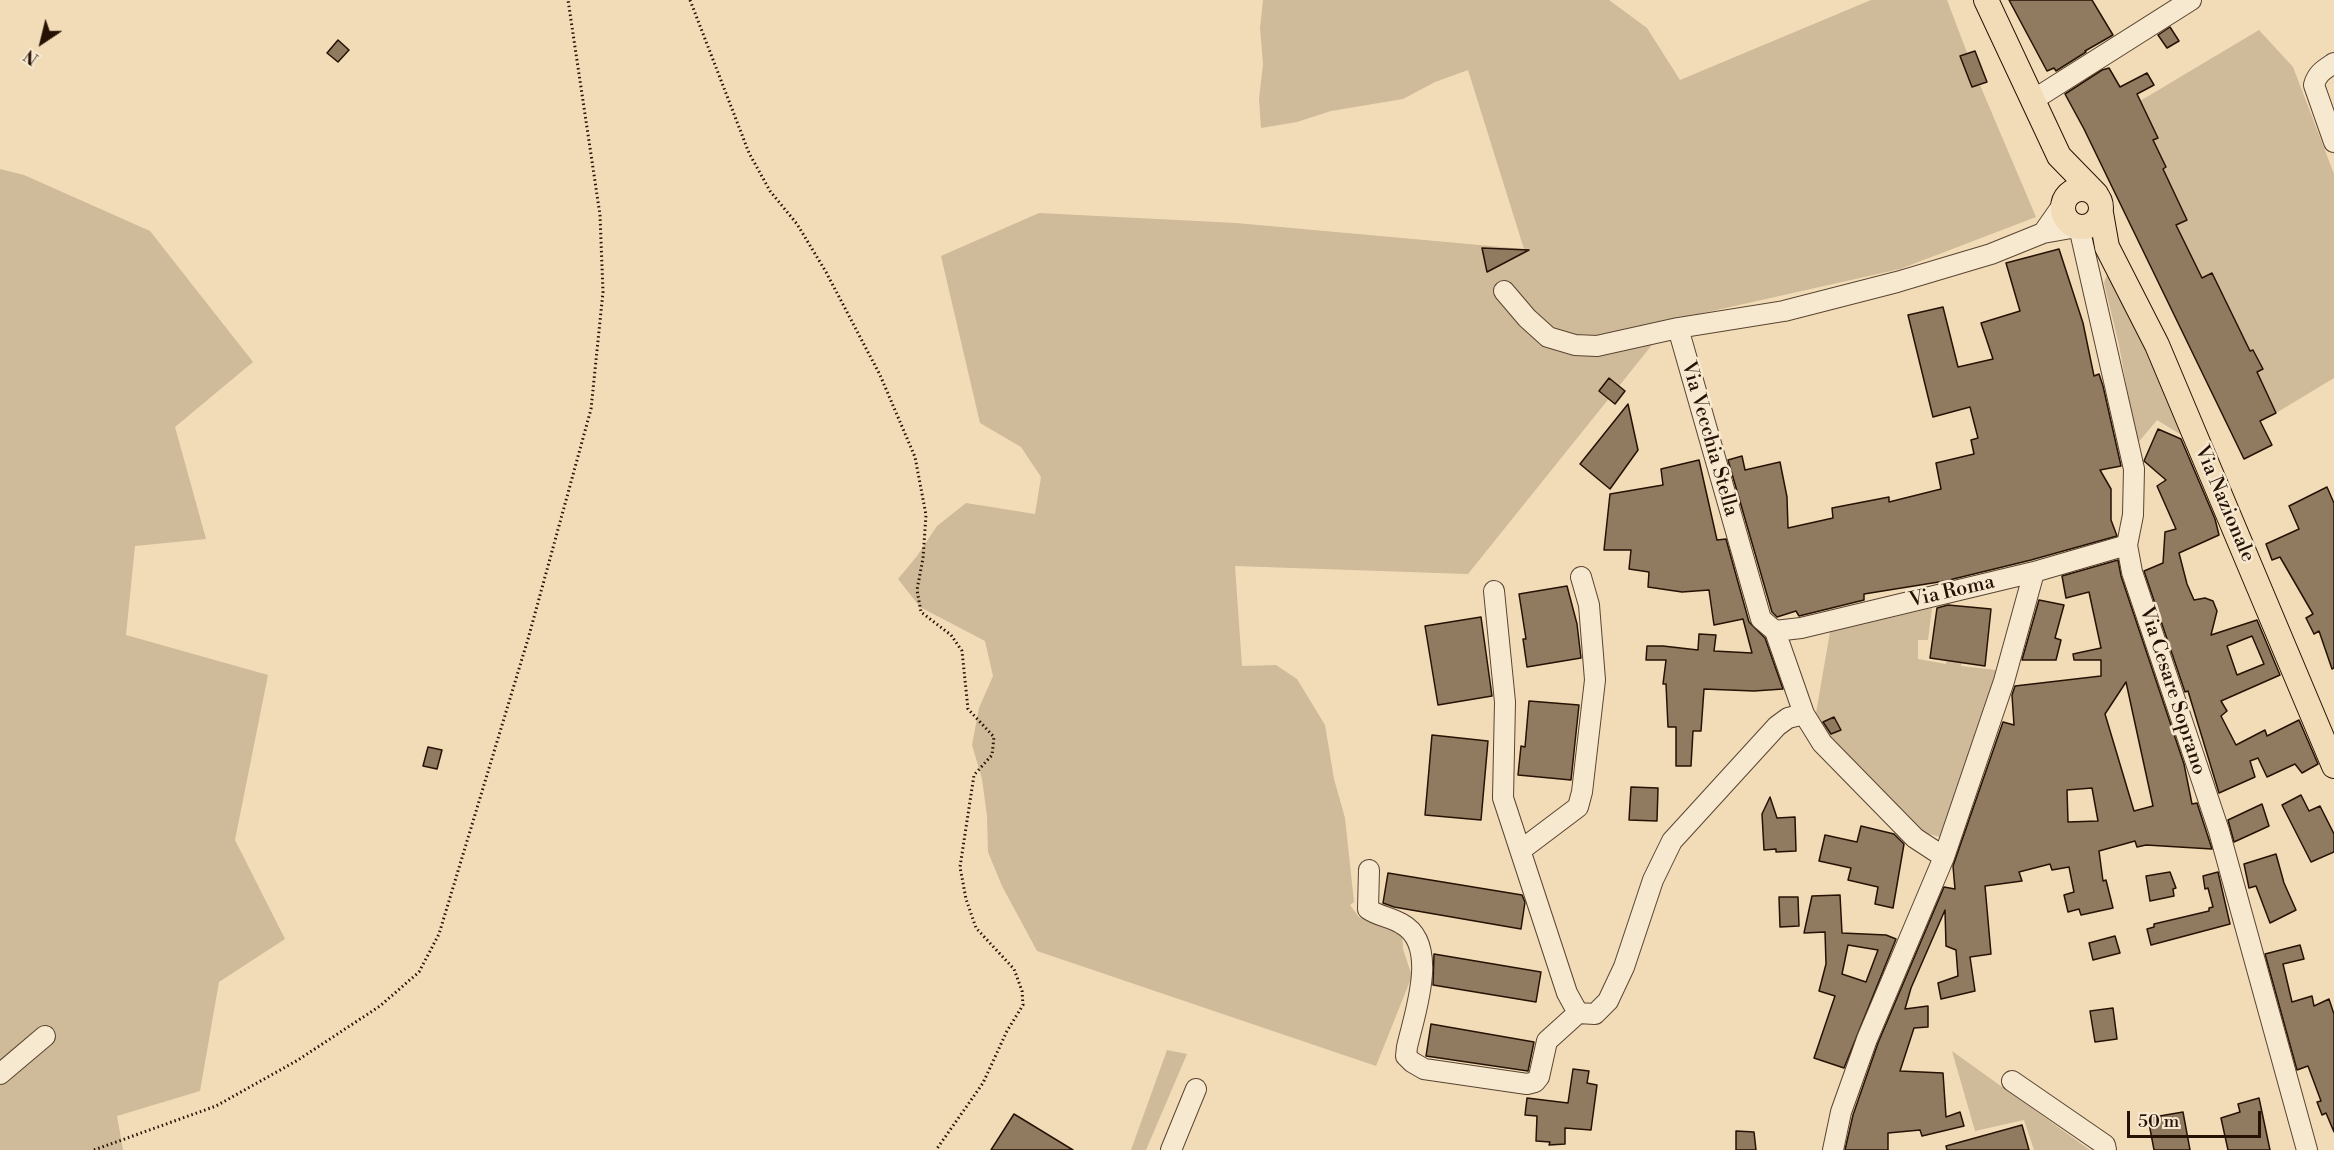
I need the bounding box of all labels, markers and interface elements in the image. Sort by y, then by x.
north arrow [12,12,72,72]
text: N [21,45,43,69]
street label: Via Vecchia Stella [1675,359,1743,519]
street label: Via Nazionale [2189,442,2259,566]
street label: Via Roma [1907,571,1997,613]
street label: Via Cesare Soprano [2133,604,2211,778]
scale bar [2130,1099,2264,1137]
text: 50 m [2138,1110,2179,1133]

